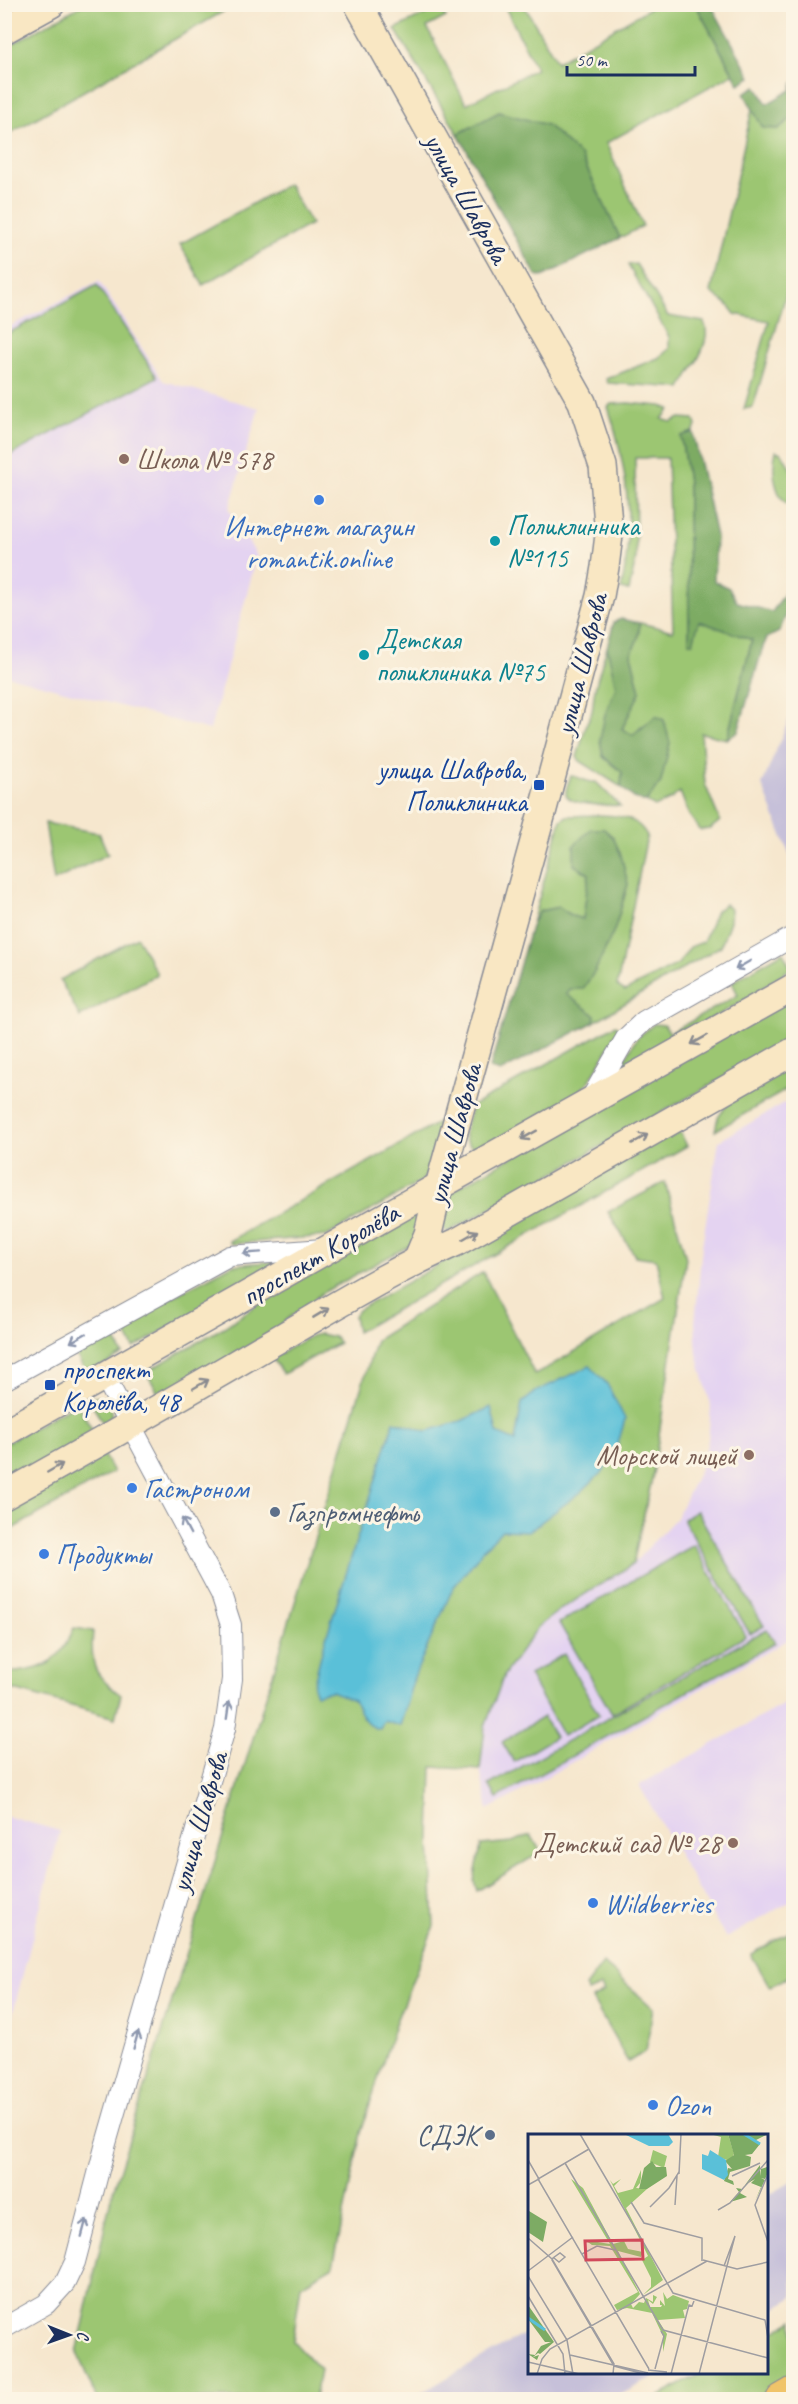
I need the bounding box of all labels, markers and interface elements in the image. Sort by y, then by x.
scale bar [567,39,694,77]
text: 50 m [576,49,609,71]
street label: улица Шаврова [416,125,518,272]
place label: Школа № 578 [136,442,275,477]
marker: Школа № 578 [117,452,131,466]
marker: Интернет магазин romantik.online [312,493,326,507]
place label: Поликлинника №115 [507,508,641,575]
place label: Интернет магазин romantik.online [224,509,416,576]
marker: Поликлинника №115 [488,534,502,548]
street label: улица Шаврова [546,587,616,740]
place label: Детская поликлиника №75 [376,622,547,689]
marker: Детская поликлиника №75 [357,648,371,662]
place label: улица Шаврова, Поликлиника [375,752,529,819]
marker: улица Шаврова, Поликлиника [532,778,546,792]
one-way arrow [734,960,752,971]
one-way arrow [691,1034,708,1046]
street label: улица Шаврова [418,1058,490,1210]
one-way arrow [521,1129,538,1141]
one-way arrow [631,1132,648,1144]
street label: проспект Королёва [235,1194,407,1313]
one-way arrow [461,1229,478,1241]
one-way arrow [243,1248,263,1259]
one-way arrow [312,1307,329,1319]
one-way arrow [70,1333,87,1345]
place label: проспект Королёва, 48 [62,1352,182,1419]
marker: проспект Королёва, 48 [43,1378,57,1392]
one-way arrow [192,1378,209,1390]
place label: Морской лицей [596,1438,738,1473]
marker: Морской лицей [742,1448,756,1462]
one-way arrow [47,1461,64,1473]
place label: Гастроном [144,1471,251,1506]
marker: Гастроном [125,1481,139,1495]
place label: Газпромнефть [287,1495,421,1531]
marker: Газпромнефть [268,1505,282,1519]
one-way arrow [179,1517,191,1535]
place label: Продукты [56,1537,153,1572]
marker: Продукты [37,1547,51,1561]
one-way arrow [222,1701,233,1721]
street label: улица Шаврова [162,1746,236,1898]
place label: Детский сад № 28 [534,1826,723,1861]
marker: Детский сад № 28 [726,1836,740,1850]
place label: Wildberries [605,1886,715,1921]
marker: Wildberries [586,1896,600,1910]
one-way arrow [131,2031,142,2050]
place label: Ozon [665,2088,711,2123]
marker: Ozon [646,2098,660,2112]
place label: СДЭК [417,2118,484,2153]
marker: СДЭК [483,2128,497,2142]
inset map [528,2134,768,2374]
one-way arrow [79,2218,90,2237]
north arrow [39,2305,99,2365]
text: С [73,2331,93,2341]

